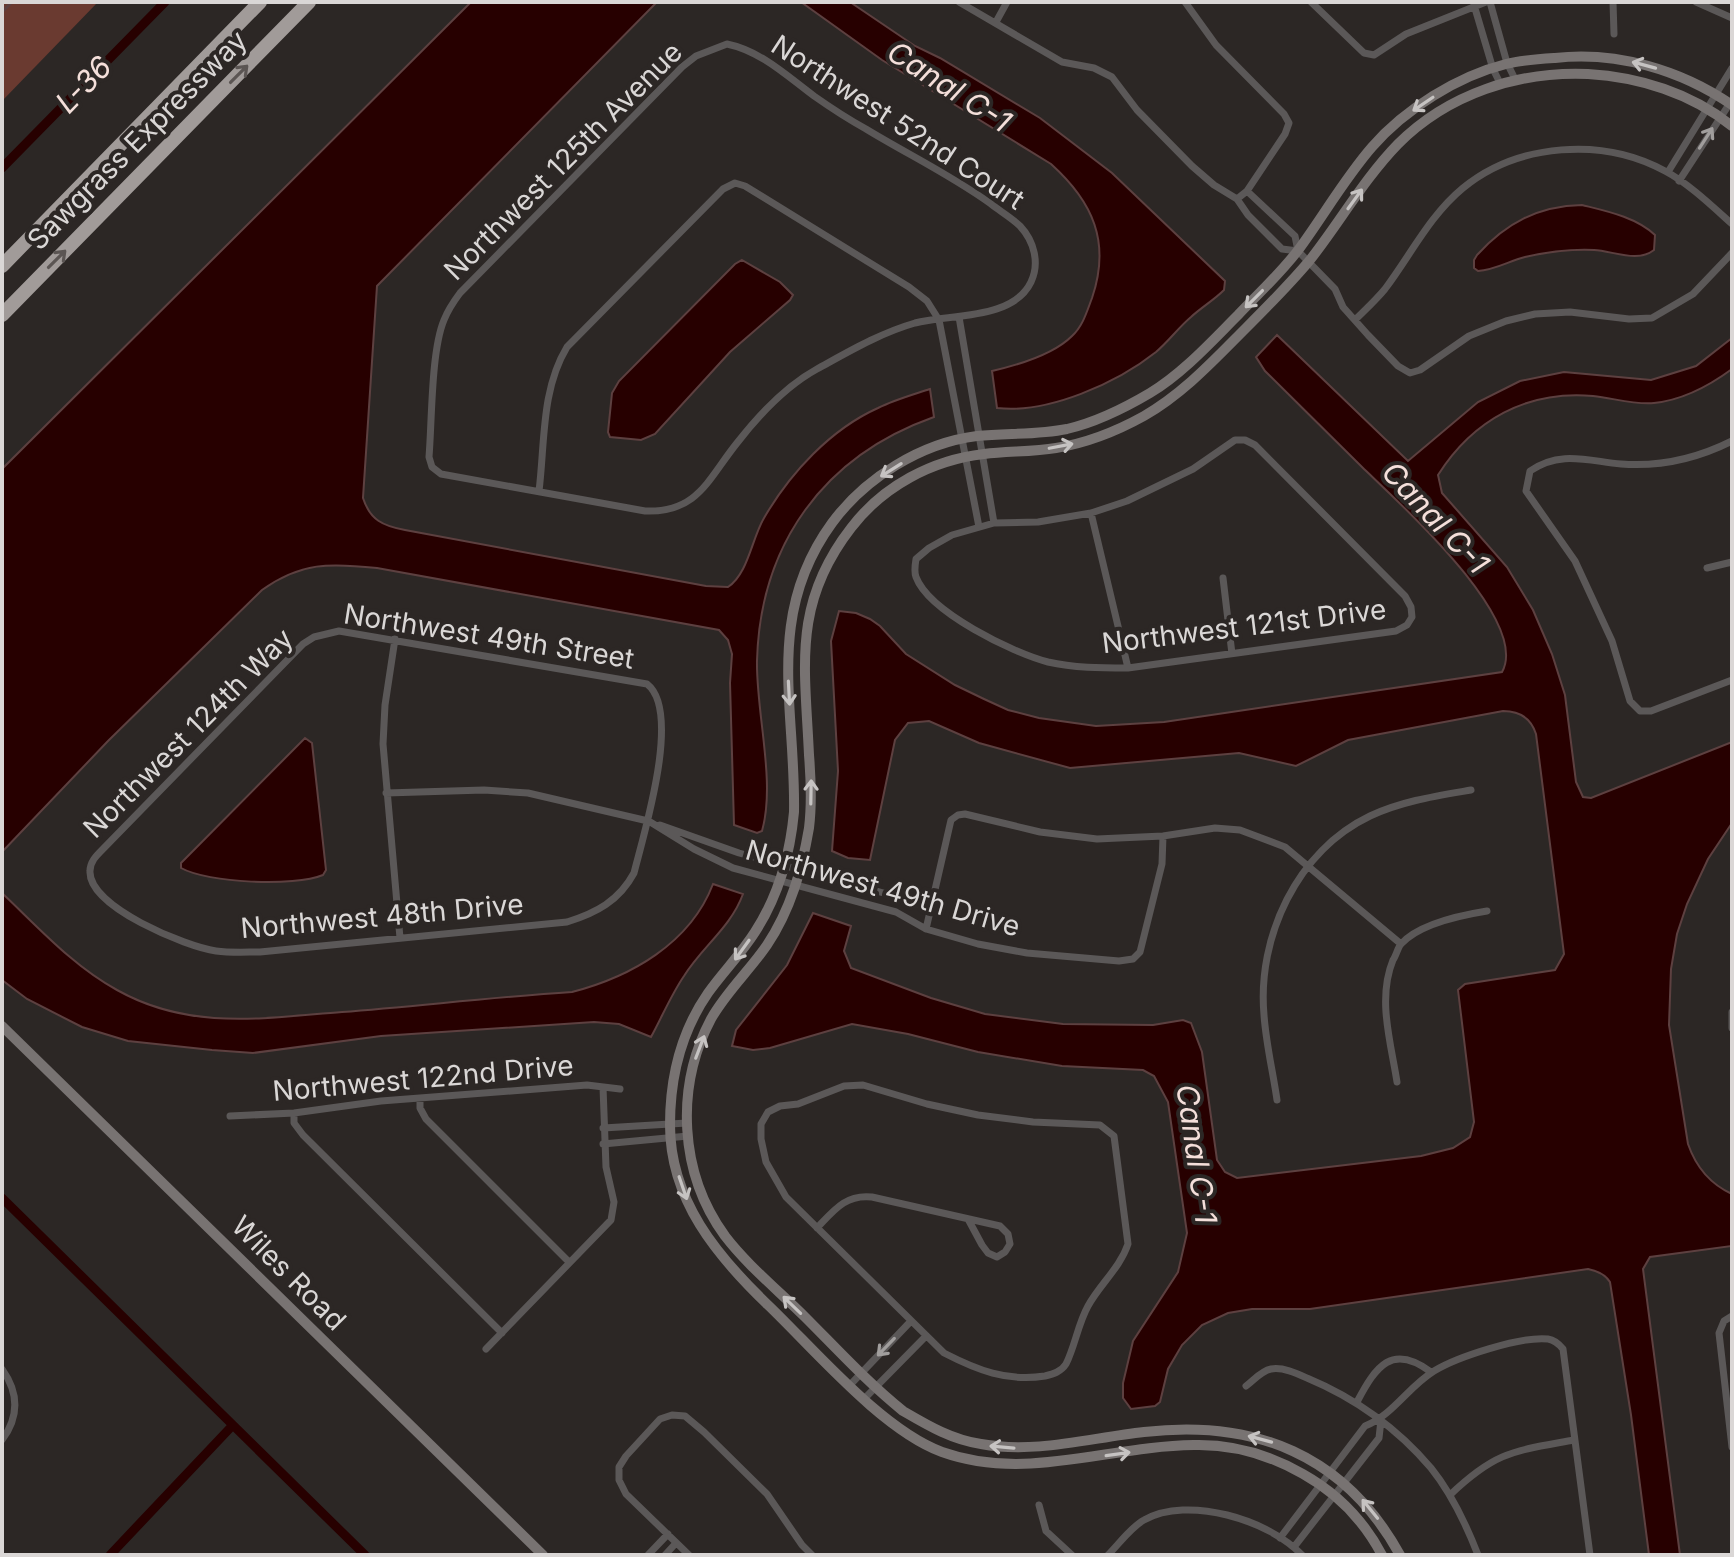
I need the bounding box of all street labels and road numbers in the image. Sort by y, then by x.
street label: Sawgrass Expressway [20,23,254,257]
street label: Northwest 52nd Court [765,27,1031,217]
street label: Northwest 125th Avenue [437,35,689,287]
street label: Northwest 121st Drive [1100,592,1388,660]
street label: Northwest 49th Street [341,596,637,676]
street label: Northwest 124th Way [76,621,300,845]
street label: Northwest 49th Drive [742,833,1024,943]
street label: Northwest 48th Drive [239,887,525,945]
street label: Northwest 122nd Drive [271,1048,575,1108]
street label: Wiles Road [225,1209,353,1337]

